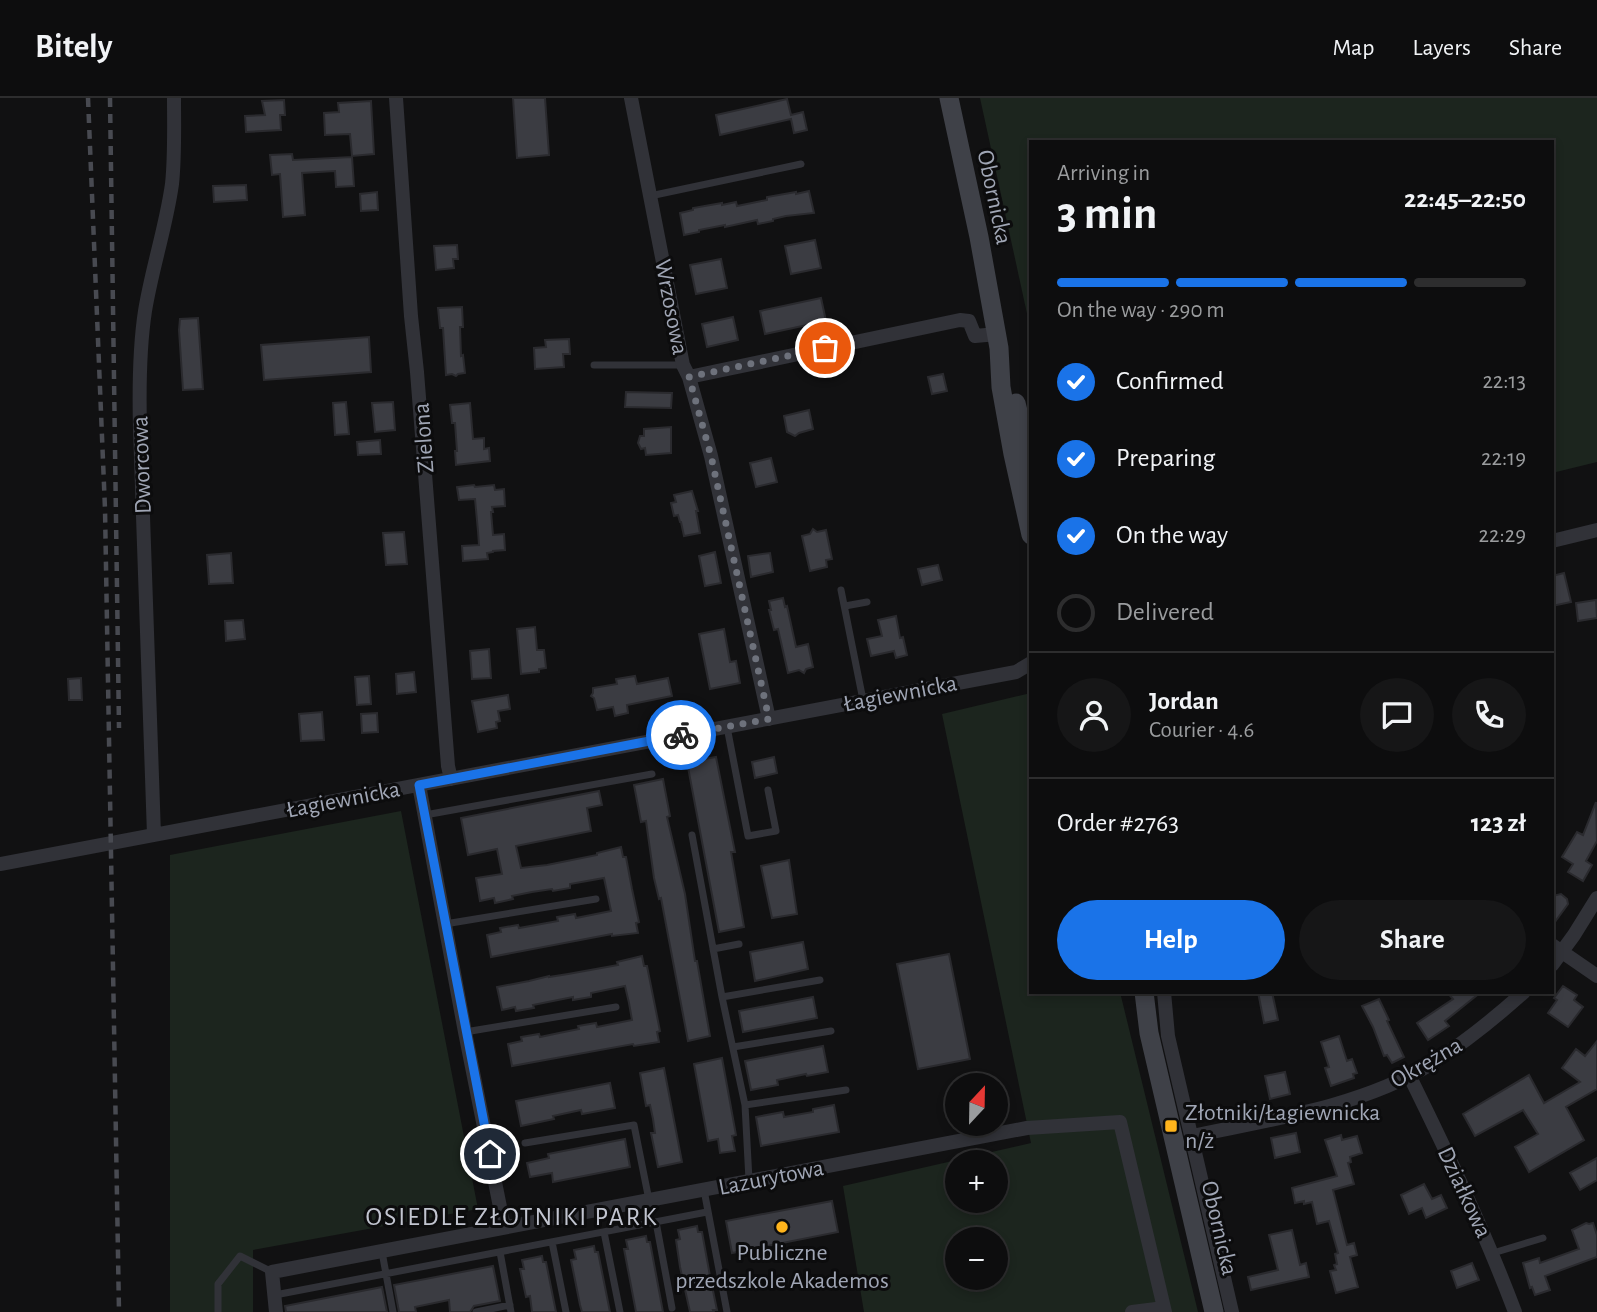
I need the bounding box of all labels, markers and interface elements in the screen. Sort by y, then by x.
text: Bitely [35,31,113,64]
text: Map [1332,36,1374,60]
text: Layers [1412,36,1471,60]
text: Share [1509,36,1562,60]
street label: Obornicka [972,148,1016,247]
text: Arriving in [1057,162,1150,185]
text: 22:45–22:50 [1404,186,1526,212]
text: 3 min [1057,191,1157,237]
street label: Wrzosowa [650,257,692,357]
text: On the way · 290 m [1057,299,1225,322]
pin [795,318,855,378]
icon: bag [806,329,844,367]
icon: check [1057,363,1095,401]
text: Confirmed [1116,368,1224,394]
text: 22:13 [1482,370,1526,393]
street label: Zielona [410,402,438,474]
street label: Dworcowa [128,415,156,514]
icon: check [1057,440,1095,478]
text: Preparing [1116,445,1215,471]
text: 22:19 [1481,447,1526,470]
icon: check [1057,517,1095,555]
text: On the way [1116,522,1228,548]
text: 22:29 [1479,524,1526,547]
text: Delivered [1116,599,1214,625]
street label: Łagiewnicka [841,671,959,717]
button: person [1057,678,1131,752]
button: chat [1360,678,1434,752]
button: phone [1452,678,1526,752]
text: Jordan [1149,688,1219,714]
courier [646,700,716,770]
icon: bike [662,716,700,754]
text: Courier · 4.6 [1149,719,1254,742]
street label: Łagiewnicka [284,777,402,823]
text: Order #2763 [1057,810,1179,836]
text: 123 zł [1471,810,1526,836]
button: Help [1057,900,1285,980]
button: Share [1299,900,1526,980]
street label: Okrężna [1387,1033,1466,1093]
north arrow [945,1073,1008,1136]
map controls [945,1073,1008,1290]
place label: Złotniki/Łagiewnicka n/ż [1185,1101,1380,1153]
marker: Złotniki/Łagiewnicka n/ż [1163,1118,1179,1134]
pin [460,1124,520,1184]
icon: home [471,1135,509,1173]
street label: Działkowa [1433,1143,1496,1242]
button: + [945,1150,1008,1213]
street label: Lazurytowa [716,1156,826,1200]
street label: Obornicka [1197,1179,1241,1278]
district label: OSIEDLE ZŁOTNIKI PARK [365,1204,659,1230]
marker: Publiczne przedszkole Akademos [774,1219,790,1235]
button: − [945,1227,1008,1290]
place label: Publiczne przedszkole Akademos [675,1241,889,1293]

